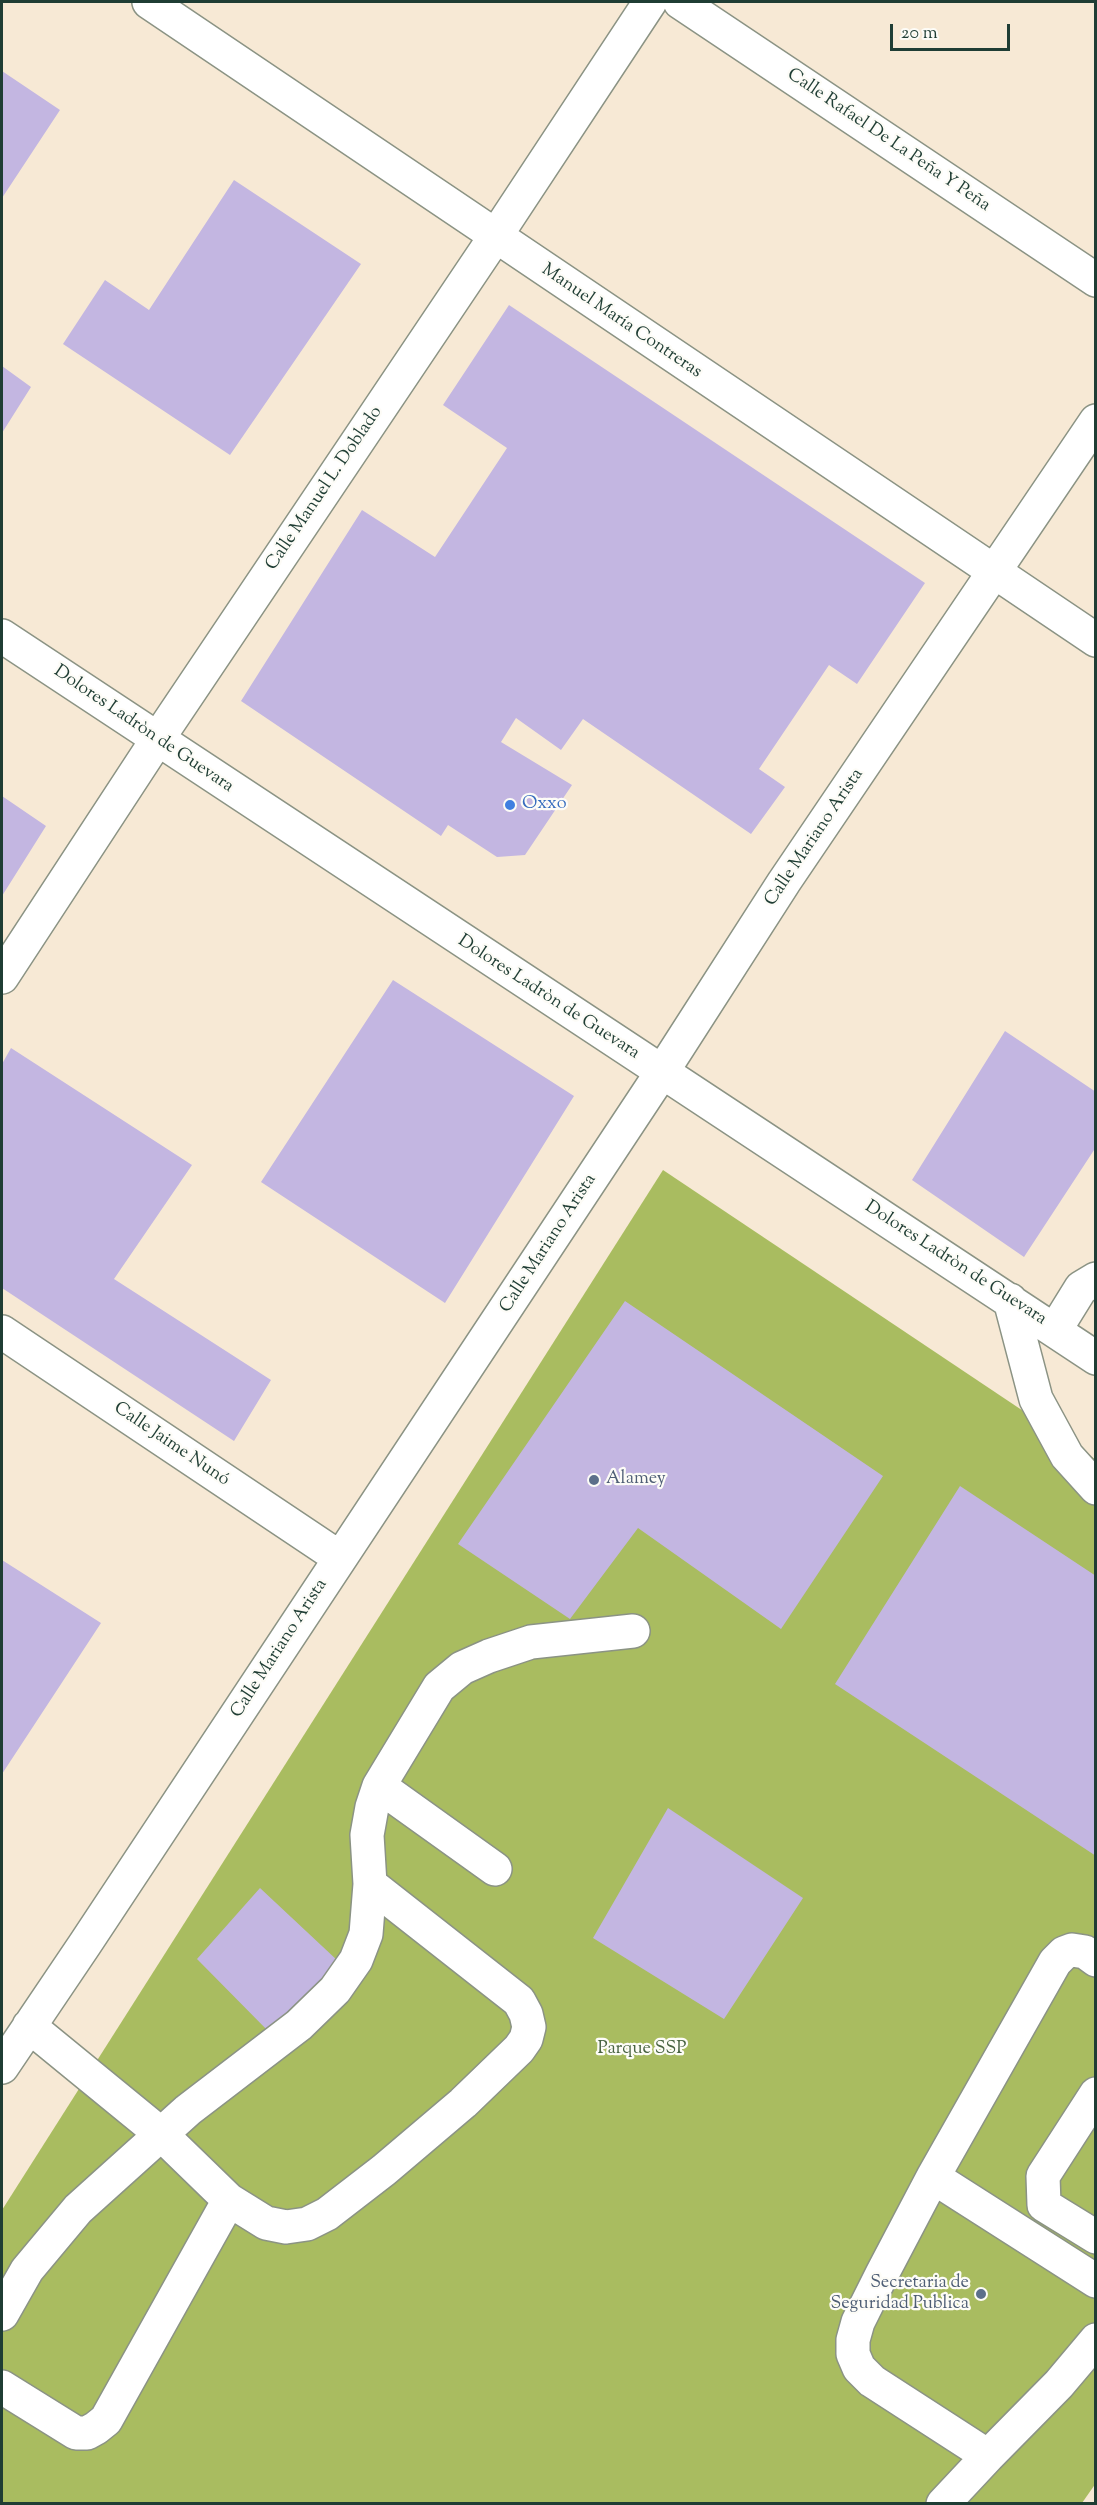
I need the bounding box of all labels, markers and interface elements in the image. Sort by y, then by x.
scale bar [893,12,1013,50]
text: 20 m [901,21,938,47]
street label: Calle Rafael De La Peña Y Peña [782,65,994,217]
street label: Manuel María Contreras [537,260,705,384]
street label: Calle Manuel L. Doblado [262,403,388,575]
street label: Dolores Ladròn de Guevara [49,662,237,798]
street label: Calle Mariano Arista [761,765,869,911]
place label: Oxxo [522,794,567,816]
marker: Oxxo [503,798,517,812]
street label: Dolores Ladròn de Guevara [453,931,643,1065]
street label: Calle Mariano Arista [496,1171,602,1317]
street label: Dolores Ladròn de Guevara [860,1197,1050,1331]
street label: Calle Jaime Nunó [109,1398,233,1492]
place label: Alamey [606,1469,666,1491]
marker: Alamey [587,1473,601,1487]
street label: Calle Mariano Arista [227,1576,333,1722]
park label: Parque SSP [598,2039,686,2061]
place label: Secretaria de Seguridad Publica [830,2273,969,2316]
marker: Secretaria de Seguridad Publica [974,2287,988,2301]

